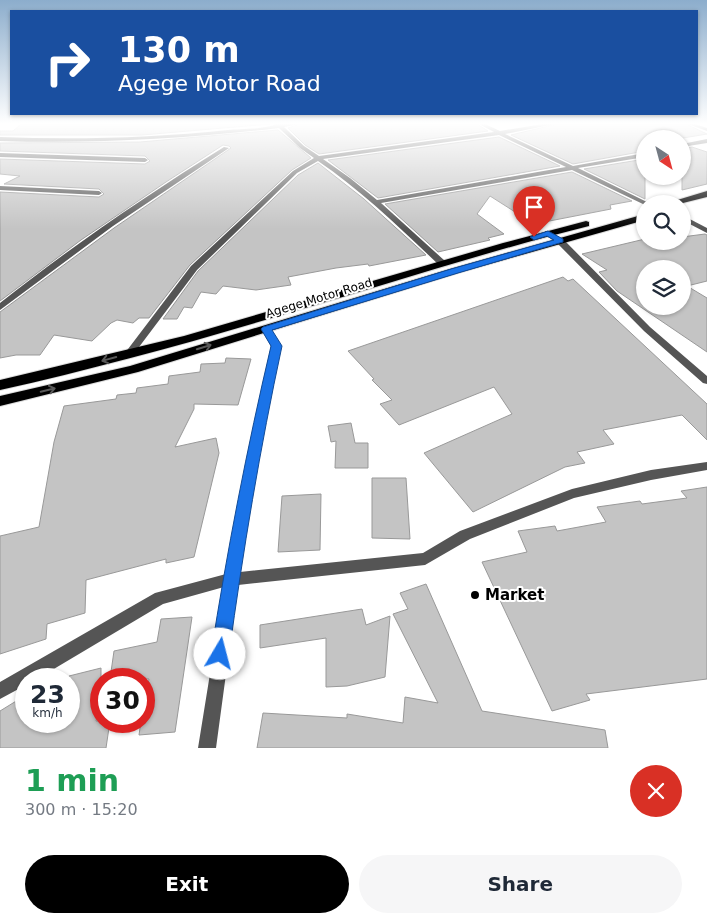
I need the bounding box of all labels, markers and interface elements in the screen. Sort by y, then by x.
icon: right [35,30,100,95]
text: 130 m [118,30,240,70]
text: Agege Motor Road [118,71,321,96]
north arrow [636,130,691,185]
map controls [636,130,691,315]
pin [513,186,555,237]
icon: arrive [520,193,548,221]
button: search [636,195,691,250]
button: layers [636,260,691,315]
street label: Agege Motor Road [264,275,374,321]
one-way arrow [196,342,212,352]
one-way arrow [102,355,118,364]
one-way arrow [39,385,55,394]
place label: Market [485,586,544,604]
marker: Market [469,589,481,601]
position arrow [193,627,245,679]
speed limit sign: 30 [90,668,155,733]
text: 23 [30,680,65,709]
text: km/h [32,706,63,720]
text: 1 min [25,763,119,798]
button: close [630,765,682,817]
text: 300 m · 15:20 [25,800,138,819]
button: Exit [25,855,349,913]
button: Share [359,855,682,913]

